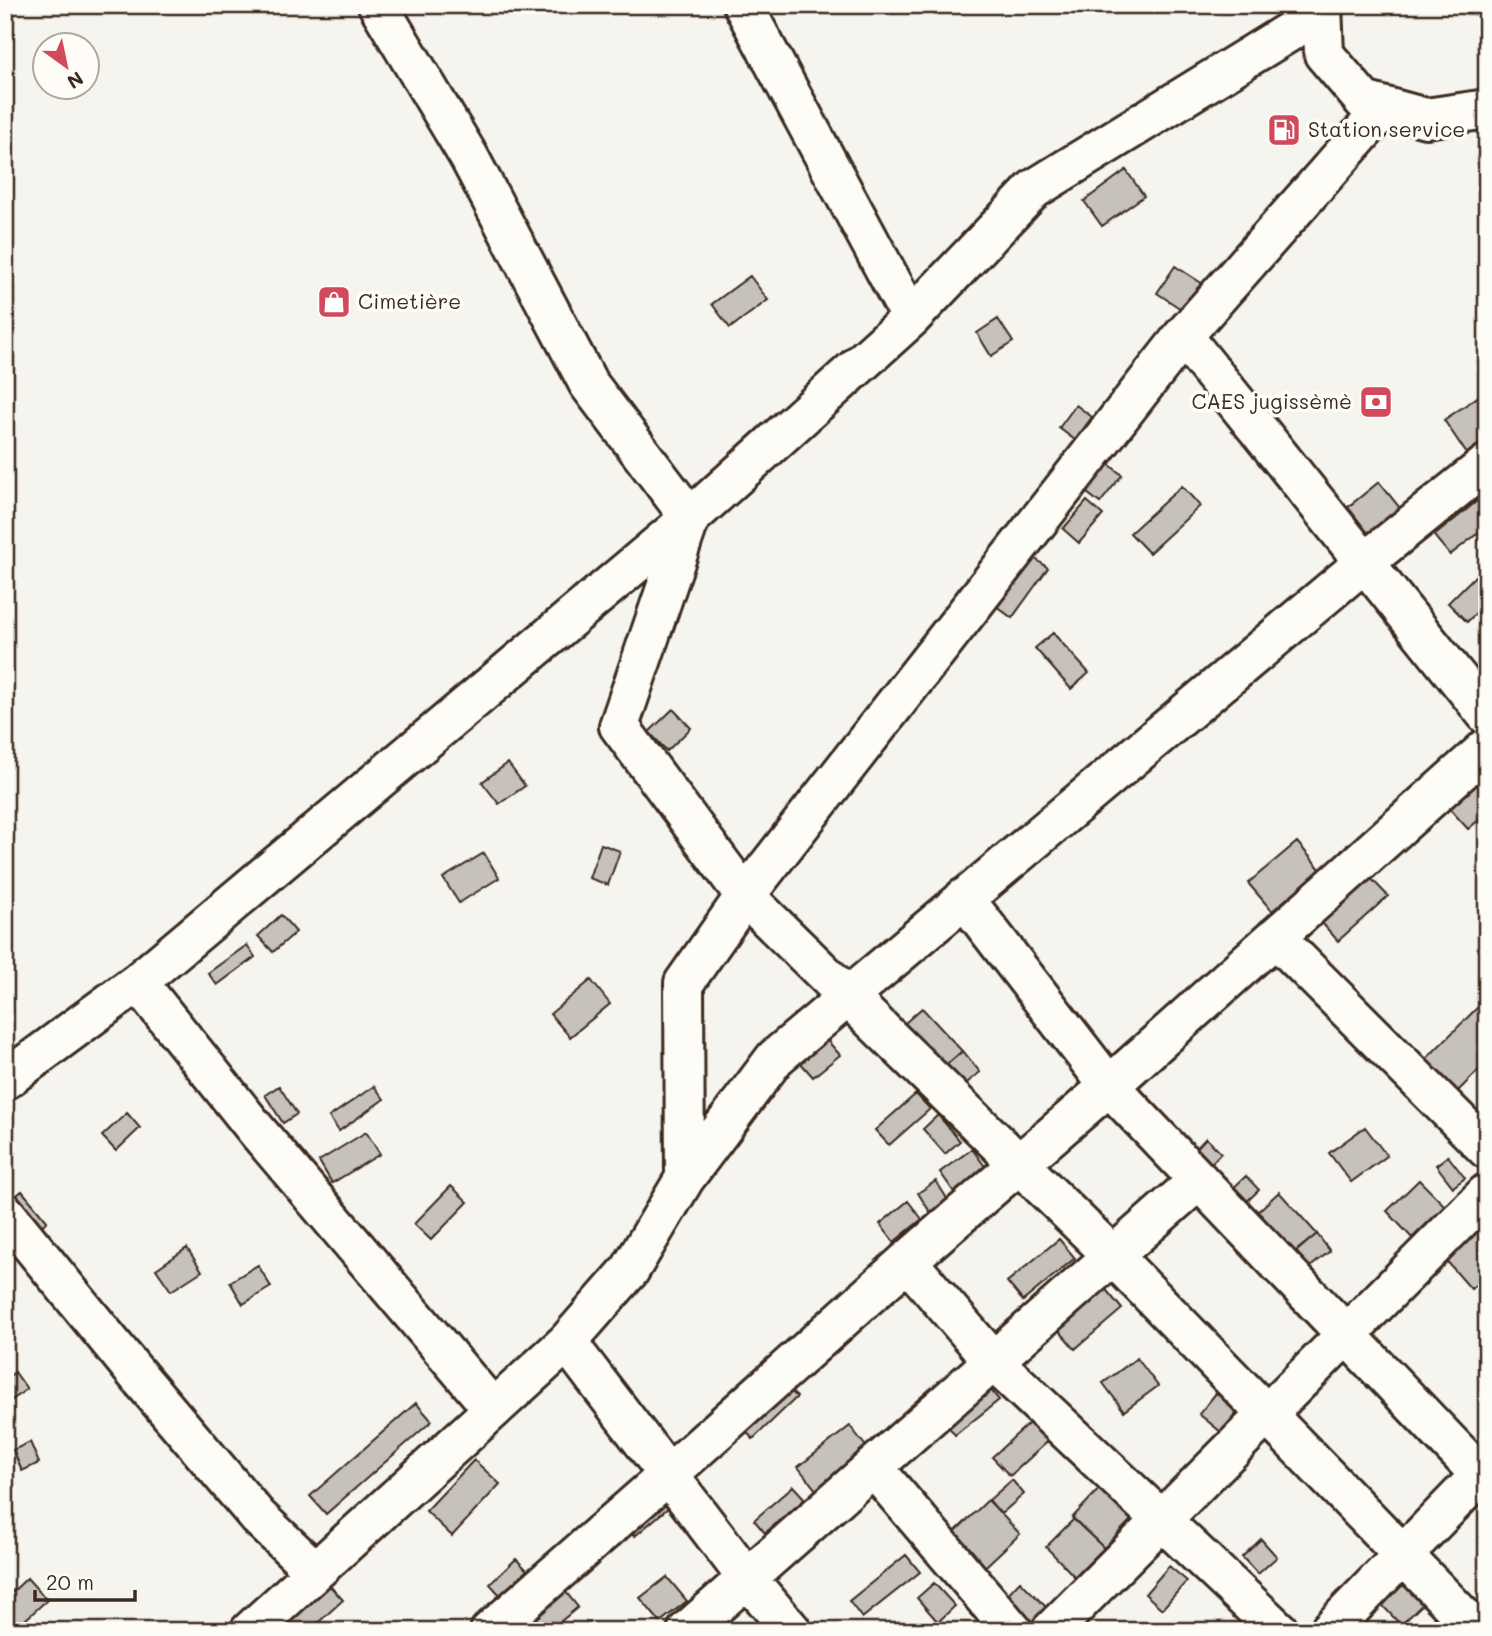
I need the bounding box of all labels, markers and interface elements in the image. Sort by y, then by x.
north arrow [32,32,102,102]
text: N [63,66,88,95]
fuel station icon: Station service [1265,111,1303,149]
place label: Station service [1308,115,1465,142]
shop icon: Cimetière [315,283,353,321]
place label: Cimetière [358,287,461,314]
bank icon: CAES jugissèmè [1357,383,1395,421]
place label: CAES jugissèmè [1192,387,1352,414]
scale bar [35,1559,135,1603]
text: 20 m [46,1568,94,1595]

